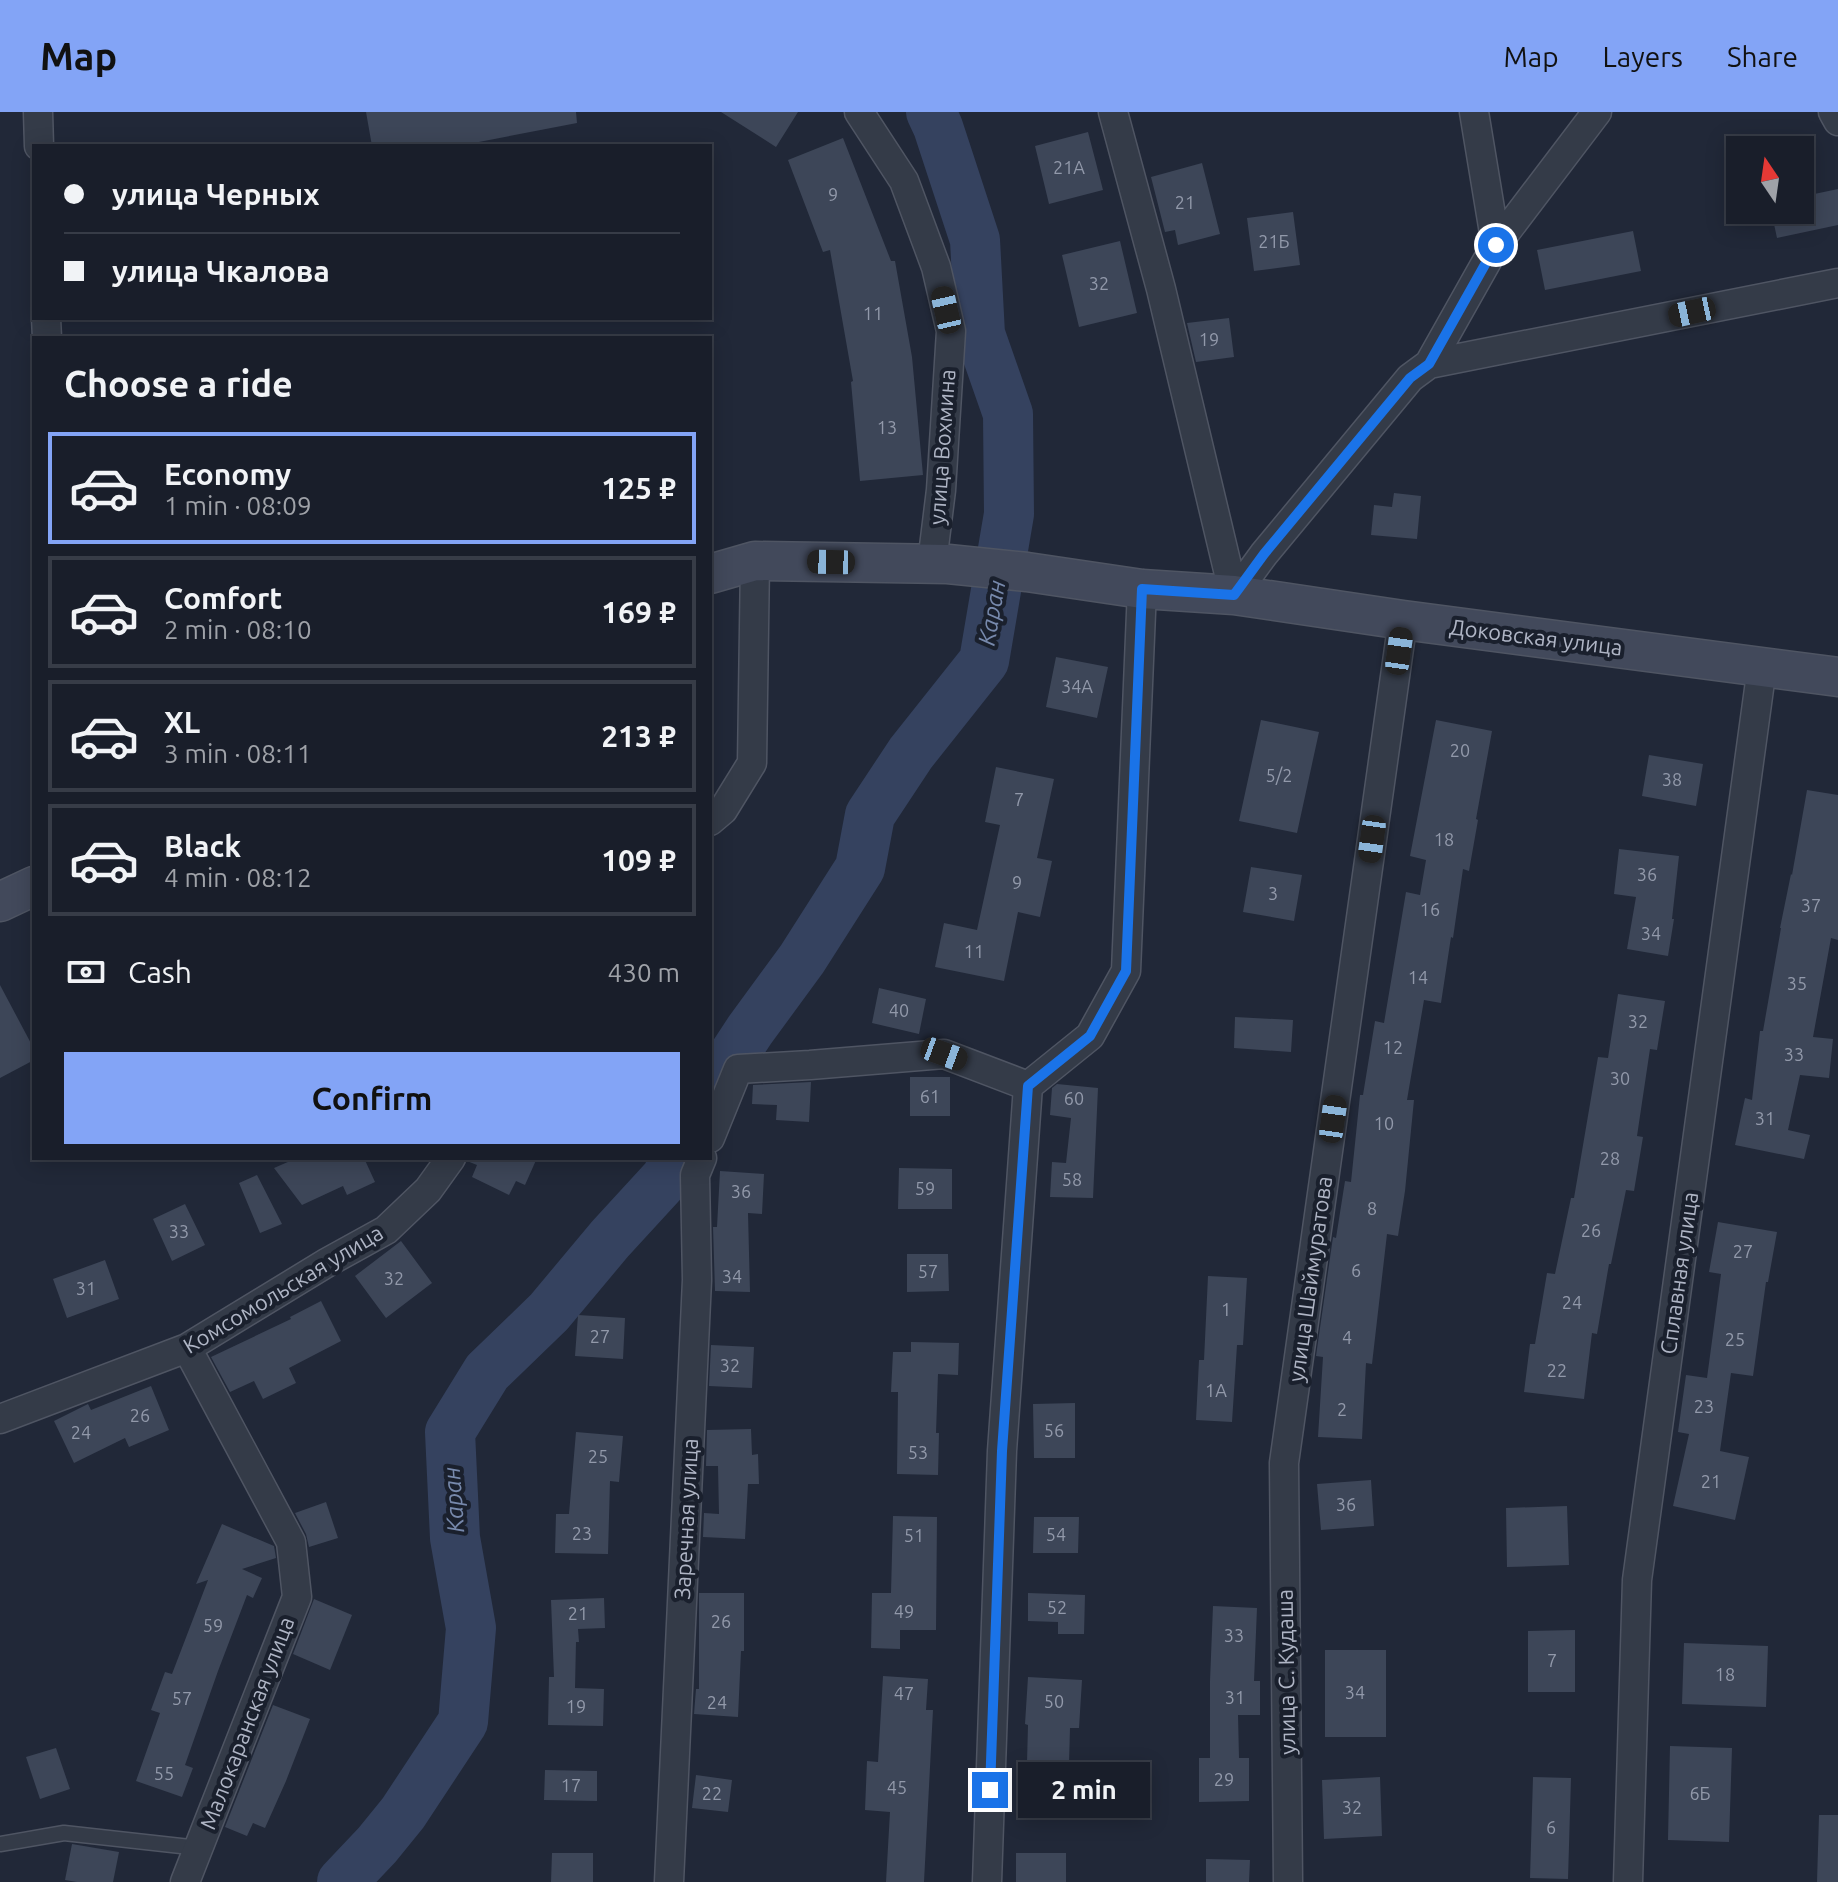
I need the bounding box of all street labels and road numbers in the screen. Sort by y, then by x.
street label: улица Вохмина [924,368,959,526]
street label: Доковская улица [1448,613,1624,660]
street label: улица Шаймуратова [1283,1174,1336,1384]
street label: Сплавная улица [1655,1190,1702,1356]
street label: Комсомольская улица [179,1219,387,1358]
street label: Заречная улица [669,1438,702,1600]
street label: улица С. Кудаша [1272,1589,1299,1755]
street label: Малокаранская улица [194,1613,299,1833]

